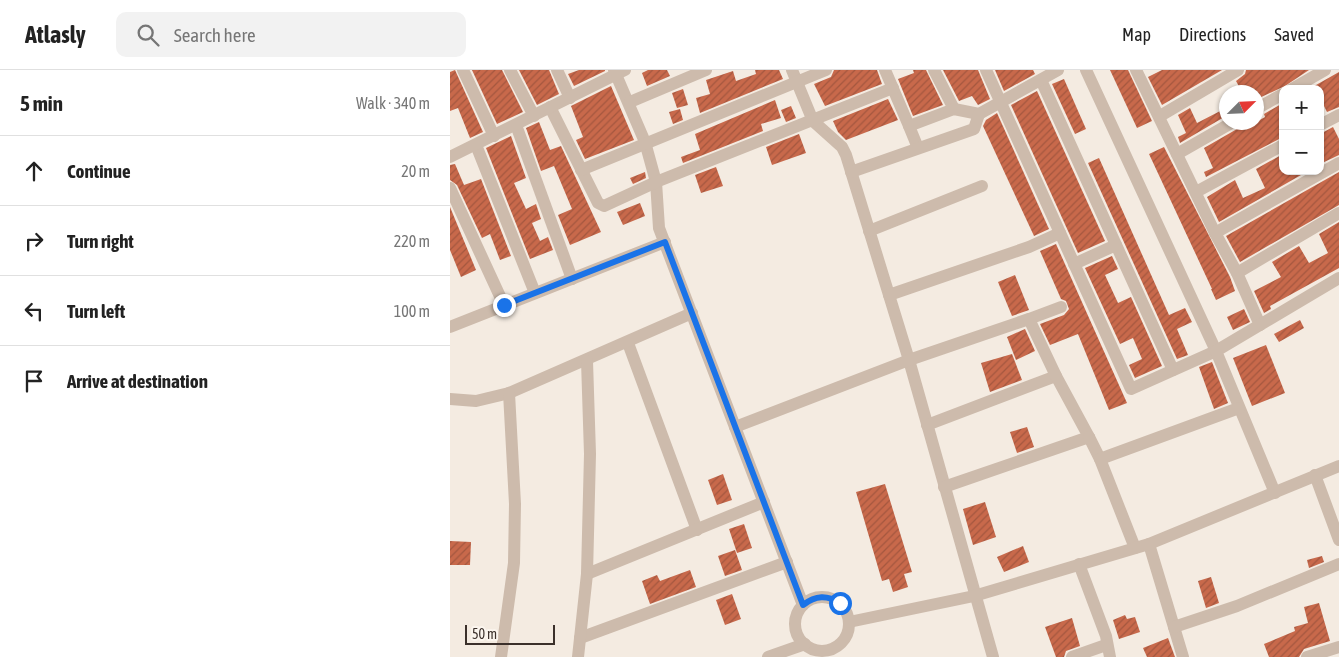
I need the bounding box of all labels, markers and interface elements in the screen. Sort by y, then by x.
search box [116,12,466,57]
text: Atlasly [25,21,86,48]
icon: search [134,21,162,49]
text: Search here [174,24,256,46]
text: Map [1122,24,1151,45]
text: Directions [1179,24,1246,45]
text: Saved [1274,24,1314,45]
north arrow [1219,85,1264,130]
map controls [1279,85,1324,175]
button: + [1279,85,1324,130]
text: 5 min [20,91,63,115]
text: Walk · 340 m [356,94,430,112]
button: − [1279,130,1324,175]
icon: ahead [20,157,48,185]
text: Continue [67,160,131,182]
text: 20 m [401,162,430,180]
icon: right [20,227,48,255]
text: Turn right [67,230,134,252]
text: 220 m [394,232,430,250]
route end [493,294,516,317]
icon: left [20,297,48,325]
text: Turn left [67,300,125,322]
text: 100 m [394,302,430,320]
icon: arrive [20,367,48,395]
text: Arrive at destination [67,370,208,392]
route start [829,592,852,615]
scale bar [465,622,555,645]
text: 50 m [472,626,497,642]

